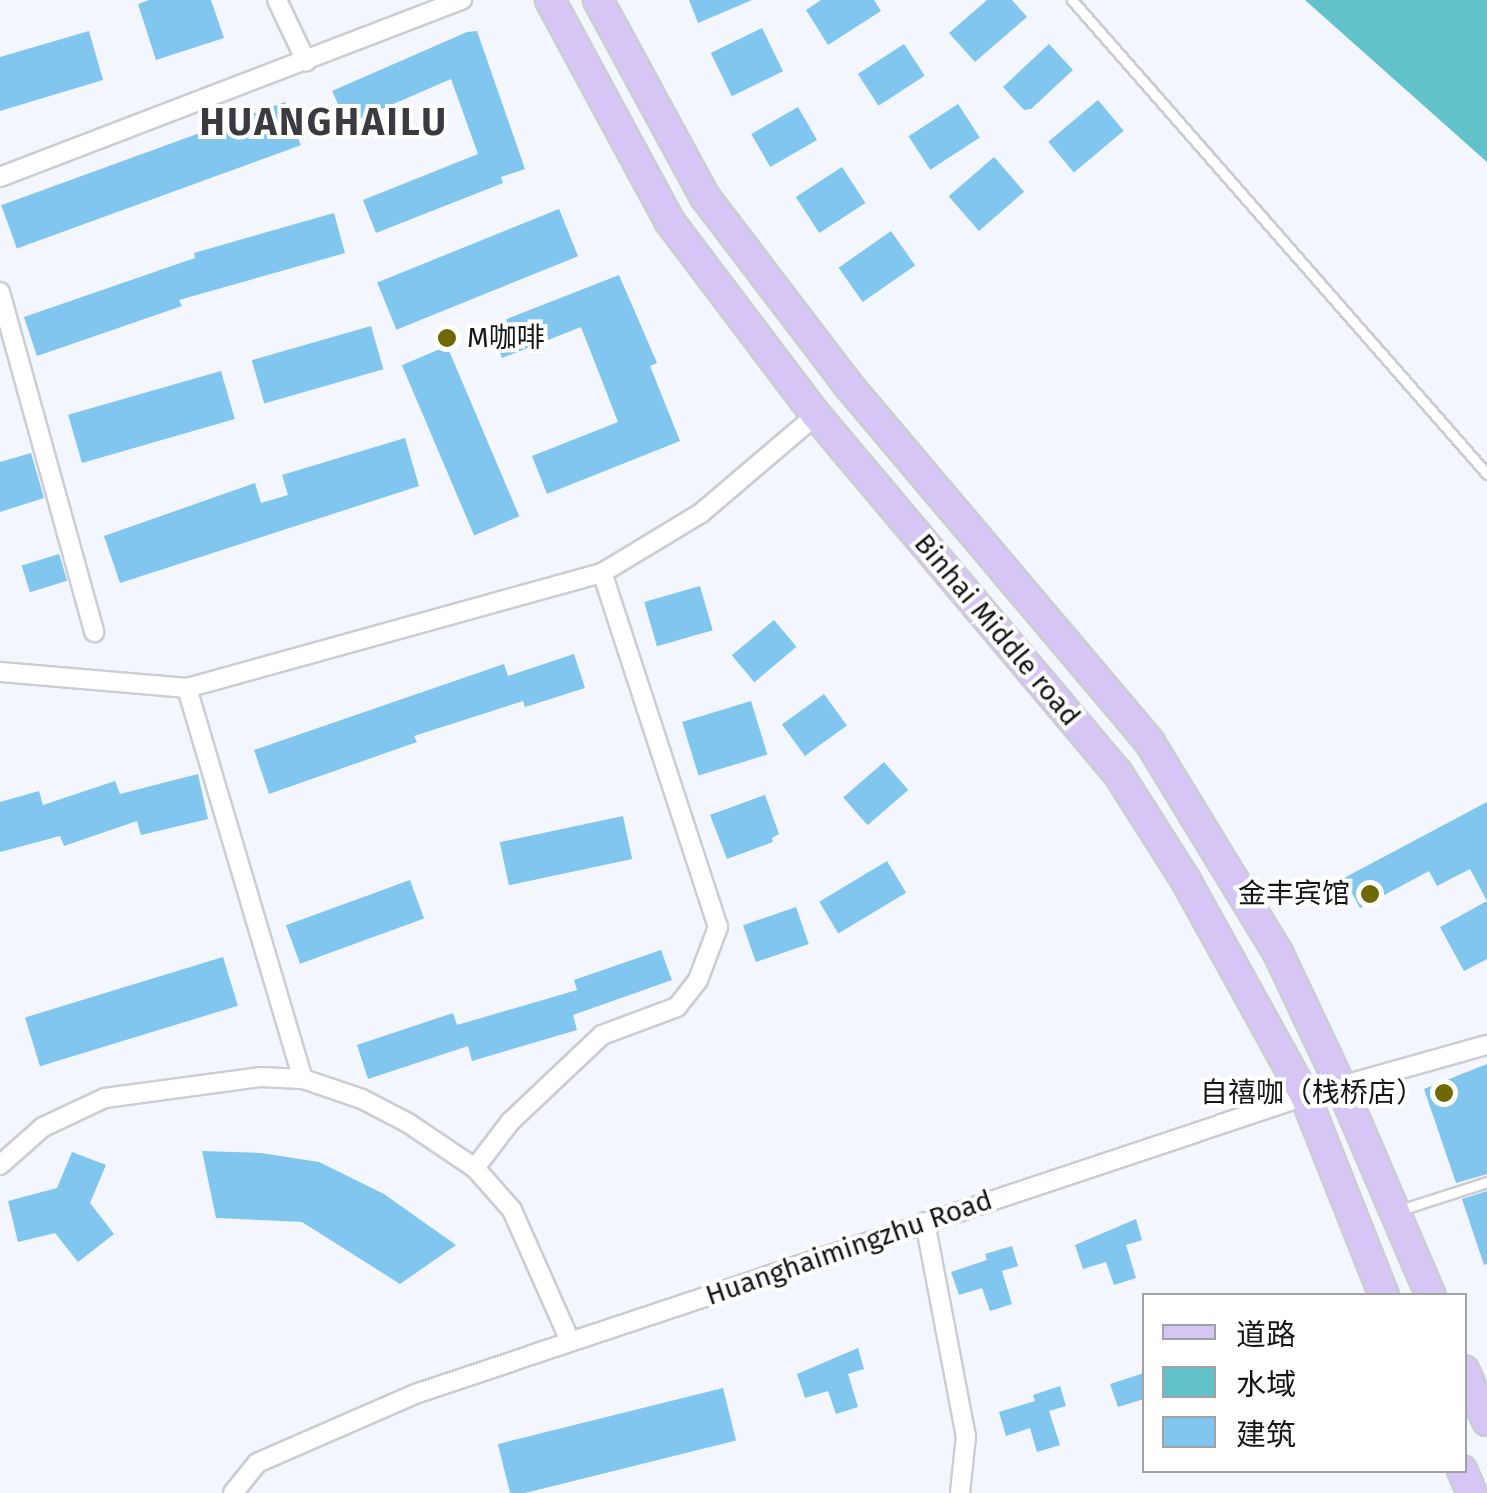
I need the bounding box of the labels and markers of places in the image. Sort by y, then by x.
place label: M咖啡 [467,321,545,355]
marker: M咖啡 [436,327,458,349]
place label: 金丰宾馆 [1238,877,1350,911]
marker: 金丰宾馆 [1359,883,1381,905]
place label: 自禧咖（栈桥店） [1200,1076,1424,1110]
marker: 自禧咖（栈桥店） [1433,1082,1455,1104]

